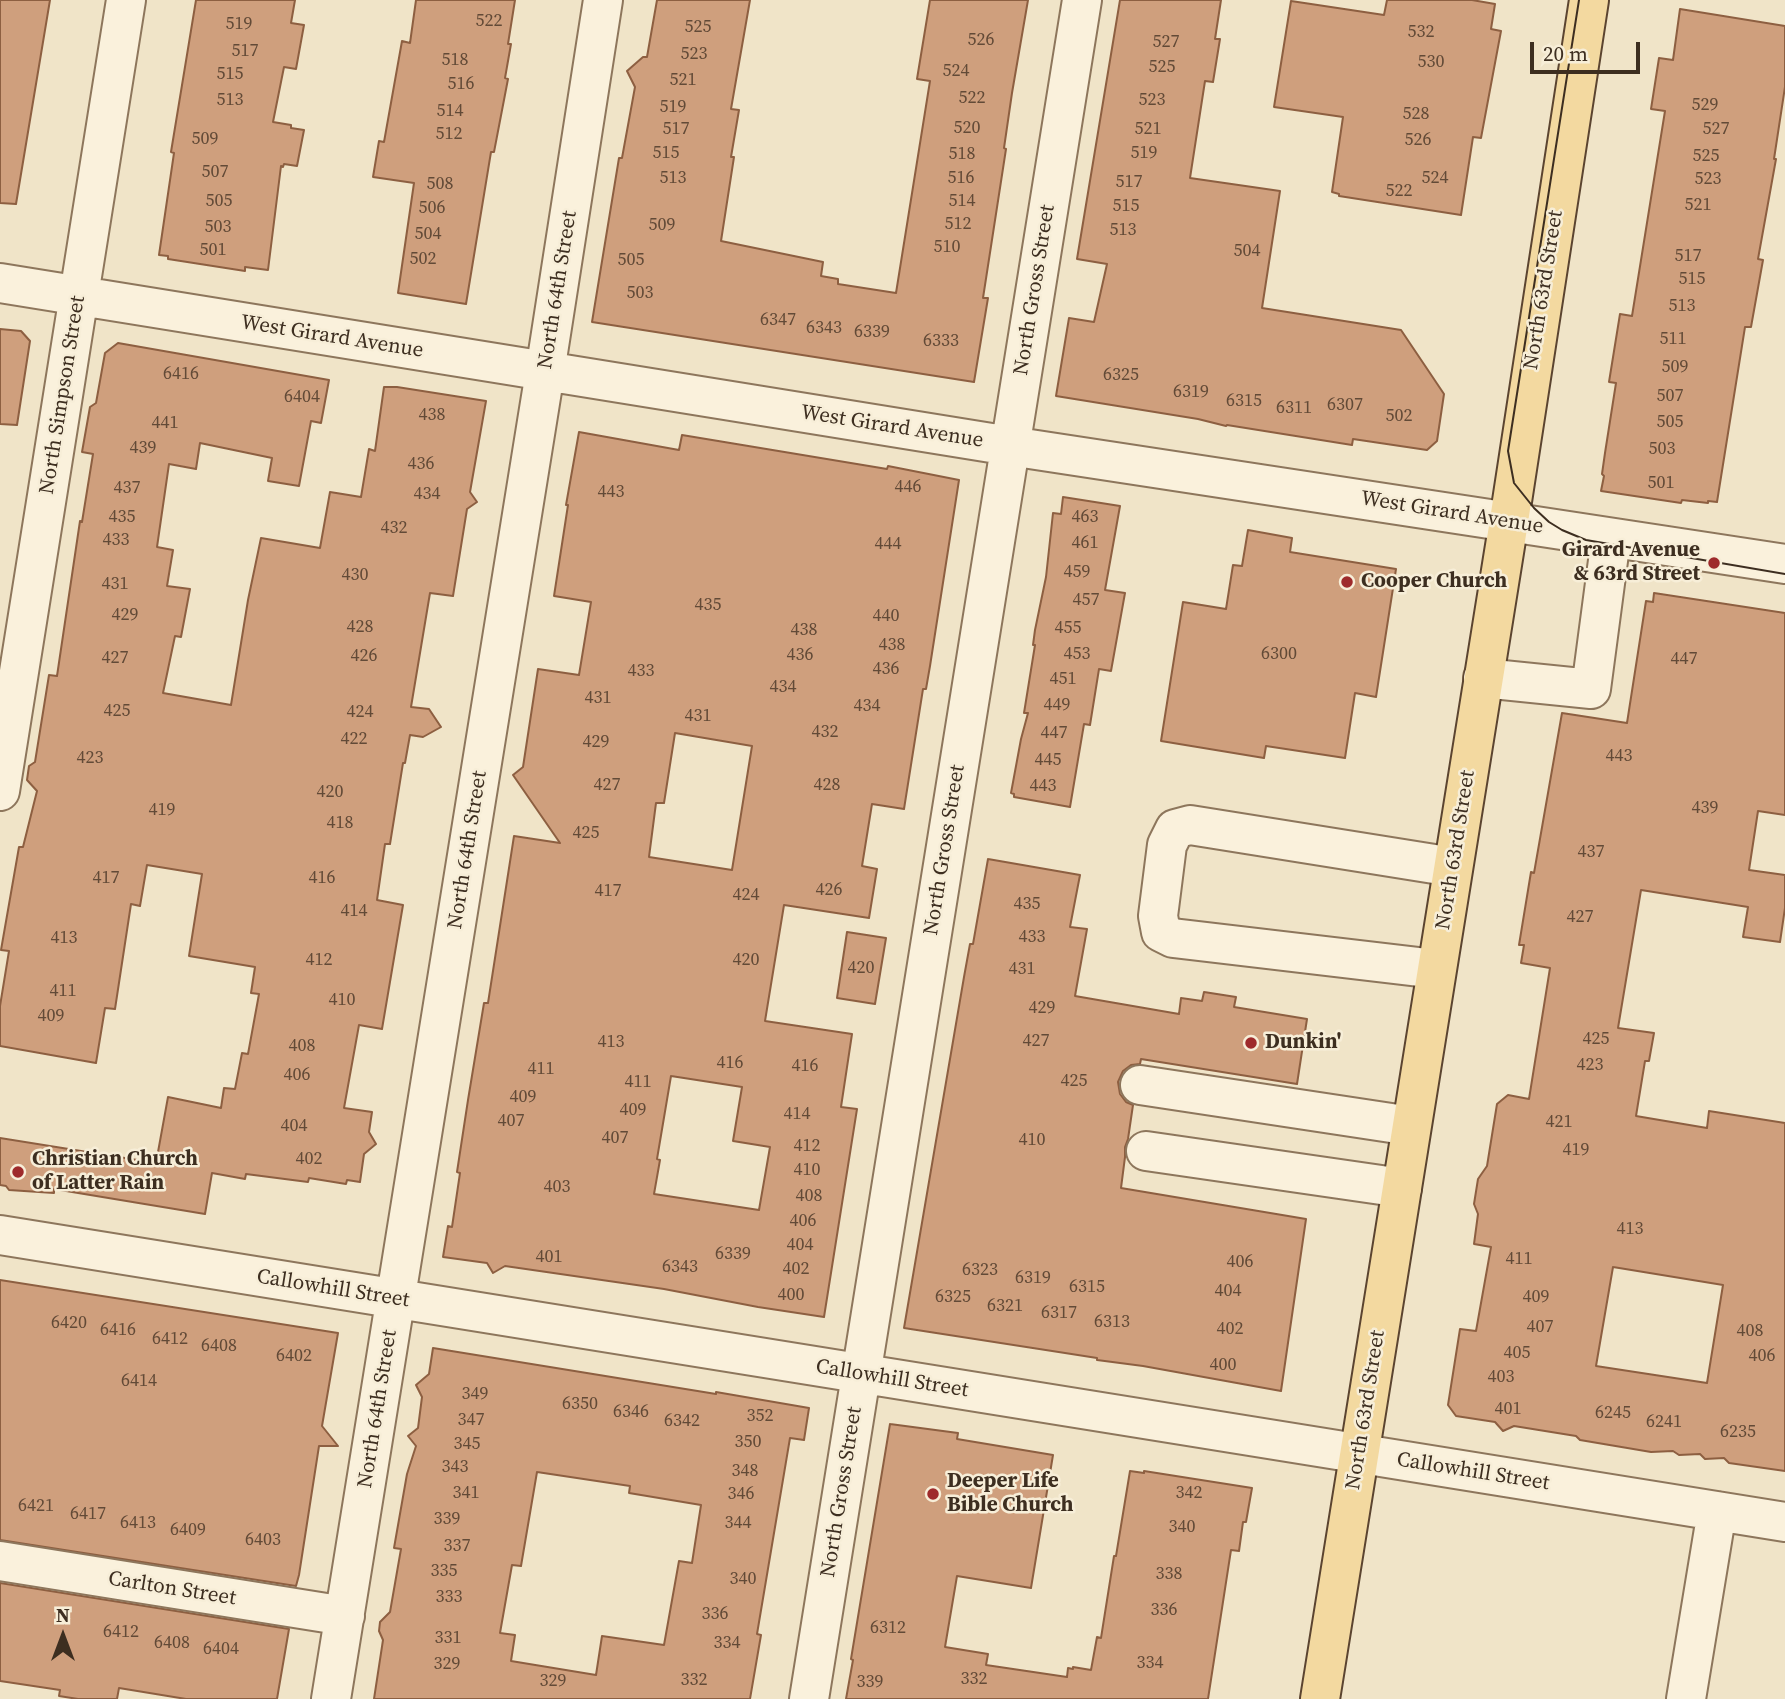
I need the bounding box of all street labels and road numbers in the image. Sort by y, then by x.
street label: North Gross Street [1009,203,1061,377]
street label: North 63rd Street [1519,208,1569,372]
street label: North 64th Street [533,209,583,371]
street label: North Simpson Street [35,294,91,496]
street label: West Girard Avenue [239,310,425,364]
street label: West Girard Avenue [799,400,985,454]
street label: West Girard Avenue [1359,486,1545,540]
street label: North Gross Street [919,763,971,937]
street label: North 63rd Street [1431,768,1481,932]
street label: North 64th Street [443,769,493,931]
street label: Callowhill Street [255,1264,411,1314]
street label: North 64th Street [353,1328,403,1490]
street label: North 63rd Street [1341,1328,1391,1492]
street label: Callowhill Street [814,1354,970,1404]
street label: North Gross Street [816,1405,868,1579]
street label: Callowhill Street [1395,1447,1551,1497]
street label: Carlton Street [106,1566,238,1612]

